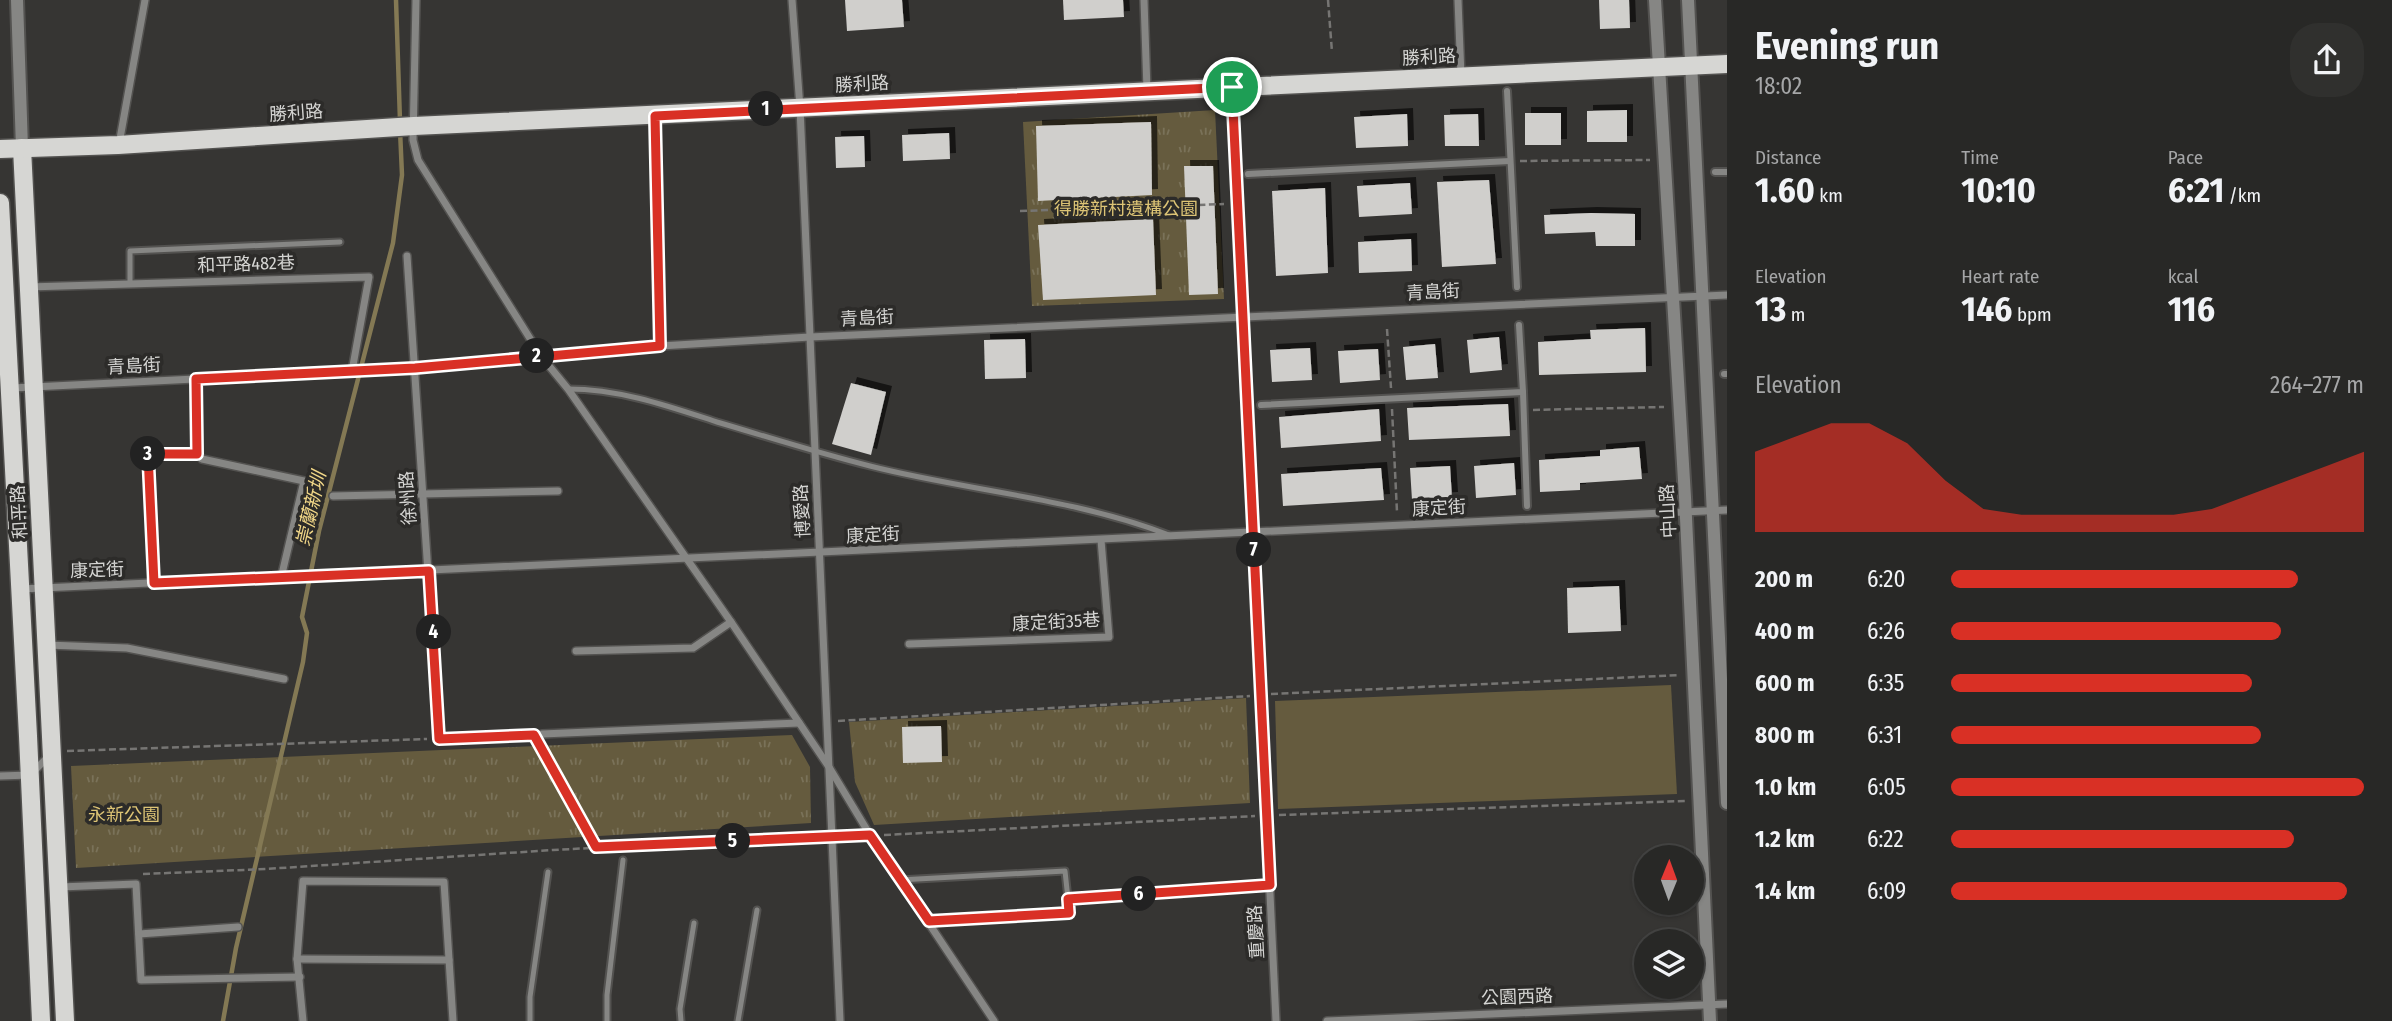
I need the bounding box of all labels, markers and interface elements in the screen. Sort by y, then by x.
text: Evening run [1755,23,1939,69]
button: share [2290,23,2364,97]
street label: 勝利路 [1401,45,1457,69]
pin [1202,57,1262,117]
icon: arrive [1213,68,1251,106]
street label: 勝利路 [834,72,890,96]
text: 18:02 [1755,72,1802,100]
pin: 1 [748,92,784,126]
text: 1 [761,97,770,120]
street label: 勝利路 [268,100,324,126]
text: Distance [1755,146,1822,169]
text: Time [1961,146,1999,169]
text: Pace [2168,146,2203,169]
text: 1.60 [1755,169,1815,211]
text: 10:10 [1961,169,2036,211]
text: 6:21 [2168,169,2224,211]
text: km [1815,184,1843,207]
text: /km [2224,184,2261,207]
park label: 得勝新村遺構公園 [1054,198,1198,220]
street label: 和平路482巷 [197,251,295,277]
text: Elevation [1755,265,1827,288]
text: Heart rate [1961,265,2039,288]
text: kcal [2168,265,2198,288]
street label: 青島街 [1405,280,1461,304]
text: 13 [1755,288,1786,330]
text: 146 [1961,288,2012,330]
text: 116 [2168,288,2215,330]
text: m [1786,303,1805,326]
text: bpm [2012,303,2052,326]
street label: 青島街 [839,306,895,330]
pin: 2 [520,338,554,374]
text: 2 [532,344,541,367]
street label: 青島街 [106,354,162,378]
text: Elevation [1755,371,1842,399]
text: 264–277 m [2270,371,2364,399]
pin: 3 [130,436,166,472]
text: 3 [143,442,152,465]
water label: 崇蘭新圳 [291,466,331,549]
street label: 徐州路 [395,470,421,526]
street label: 博愛路 [790,483,814,539]
street label: 中山路 [1656,483,1680,539]
street label: 和平路 [7,484,31,540]
street label: 康定街 [1411,496,1467,520]
street label: 康定街 [845,523,901,547]
pin: 7 [1236,532,1272,568]
text: 7 [1249,538,1258,561]
street label: 康定街 [70,558,124,582]
text: 200 m [1755,565,1813,593]
text: 6:20 [1867,565,1905,593]
street label: 康定街35巷 [1011,609,1101,635]
pin: 4 [416,614,452,650]
text: 400 m [1755,617,1814,645]
text: 6:26 [1867,617,1905,645]
text: 4 [429,620,438,643]
text: 600 m [1755,669,1814,697]
text: 6:35 [1867,669,1904,697]
text: 800 m [1755,721,1815,749]
text: 6:31 [1867,721,1902,749]
text: 1.0 km [1755,773,1816,801]
text: 6:05 [1867,773,1906,801]
park label: 永新公園 [88,804,160,826]
pin: 5 [716,824,750,858]
text: 1.2 km [1755,825,1815,853]
text: 6:22 [1867,825,1904,853]
text: 5 [728,829,737,852]
north arrow [1634,845,1704,915]
map controls [1634,845,1704,999]
pin: 6 [1122,876,1156,912]
text: 1.4 km [1755,877,1815,905]
text: 6:09 [1867,877,1906,905]
text: 6 [1134,882,1143,905]
street label: 重慶路 [1244,904,1268,960]
button: layers [1634,929,1704,999]
street label: 公園西路 [1481,985,1553,1009]

